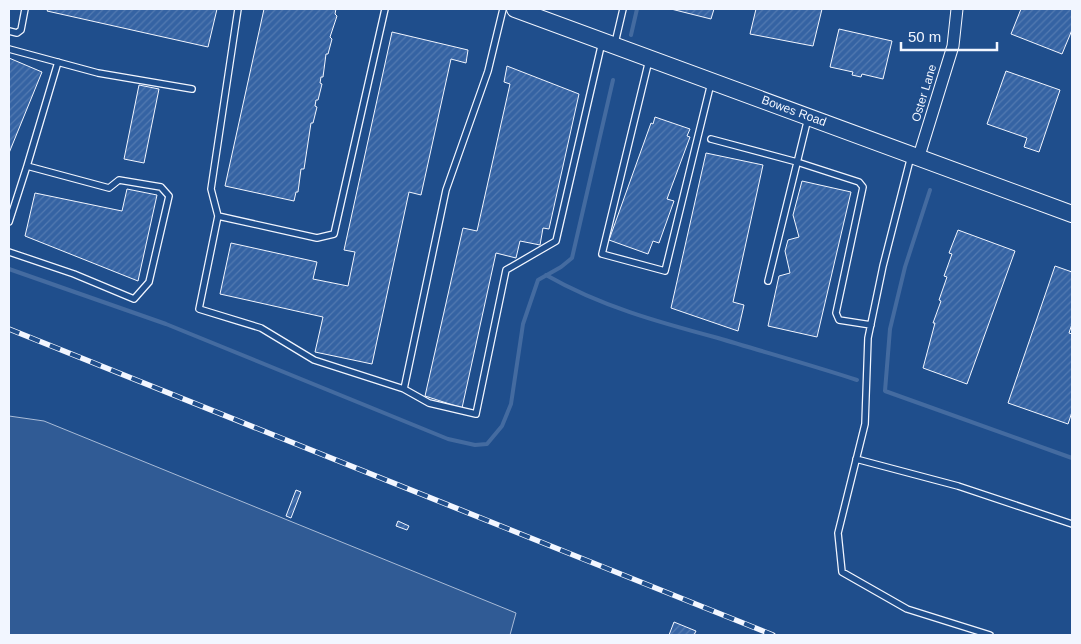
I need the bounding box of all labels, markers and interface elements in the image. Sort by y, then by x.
scale bar [901,20,997,52]
text: 50 m [908,28,941,45]
street label: Oster Lane [909,62,939,123]
street label: Bowes Road [760,93,828,129]

